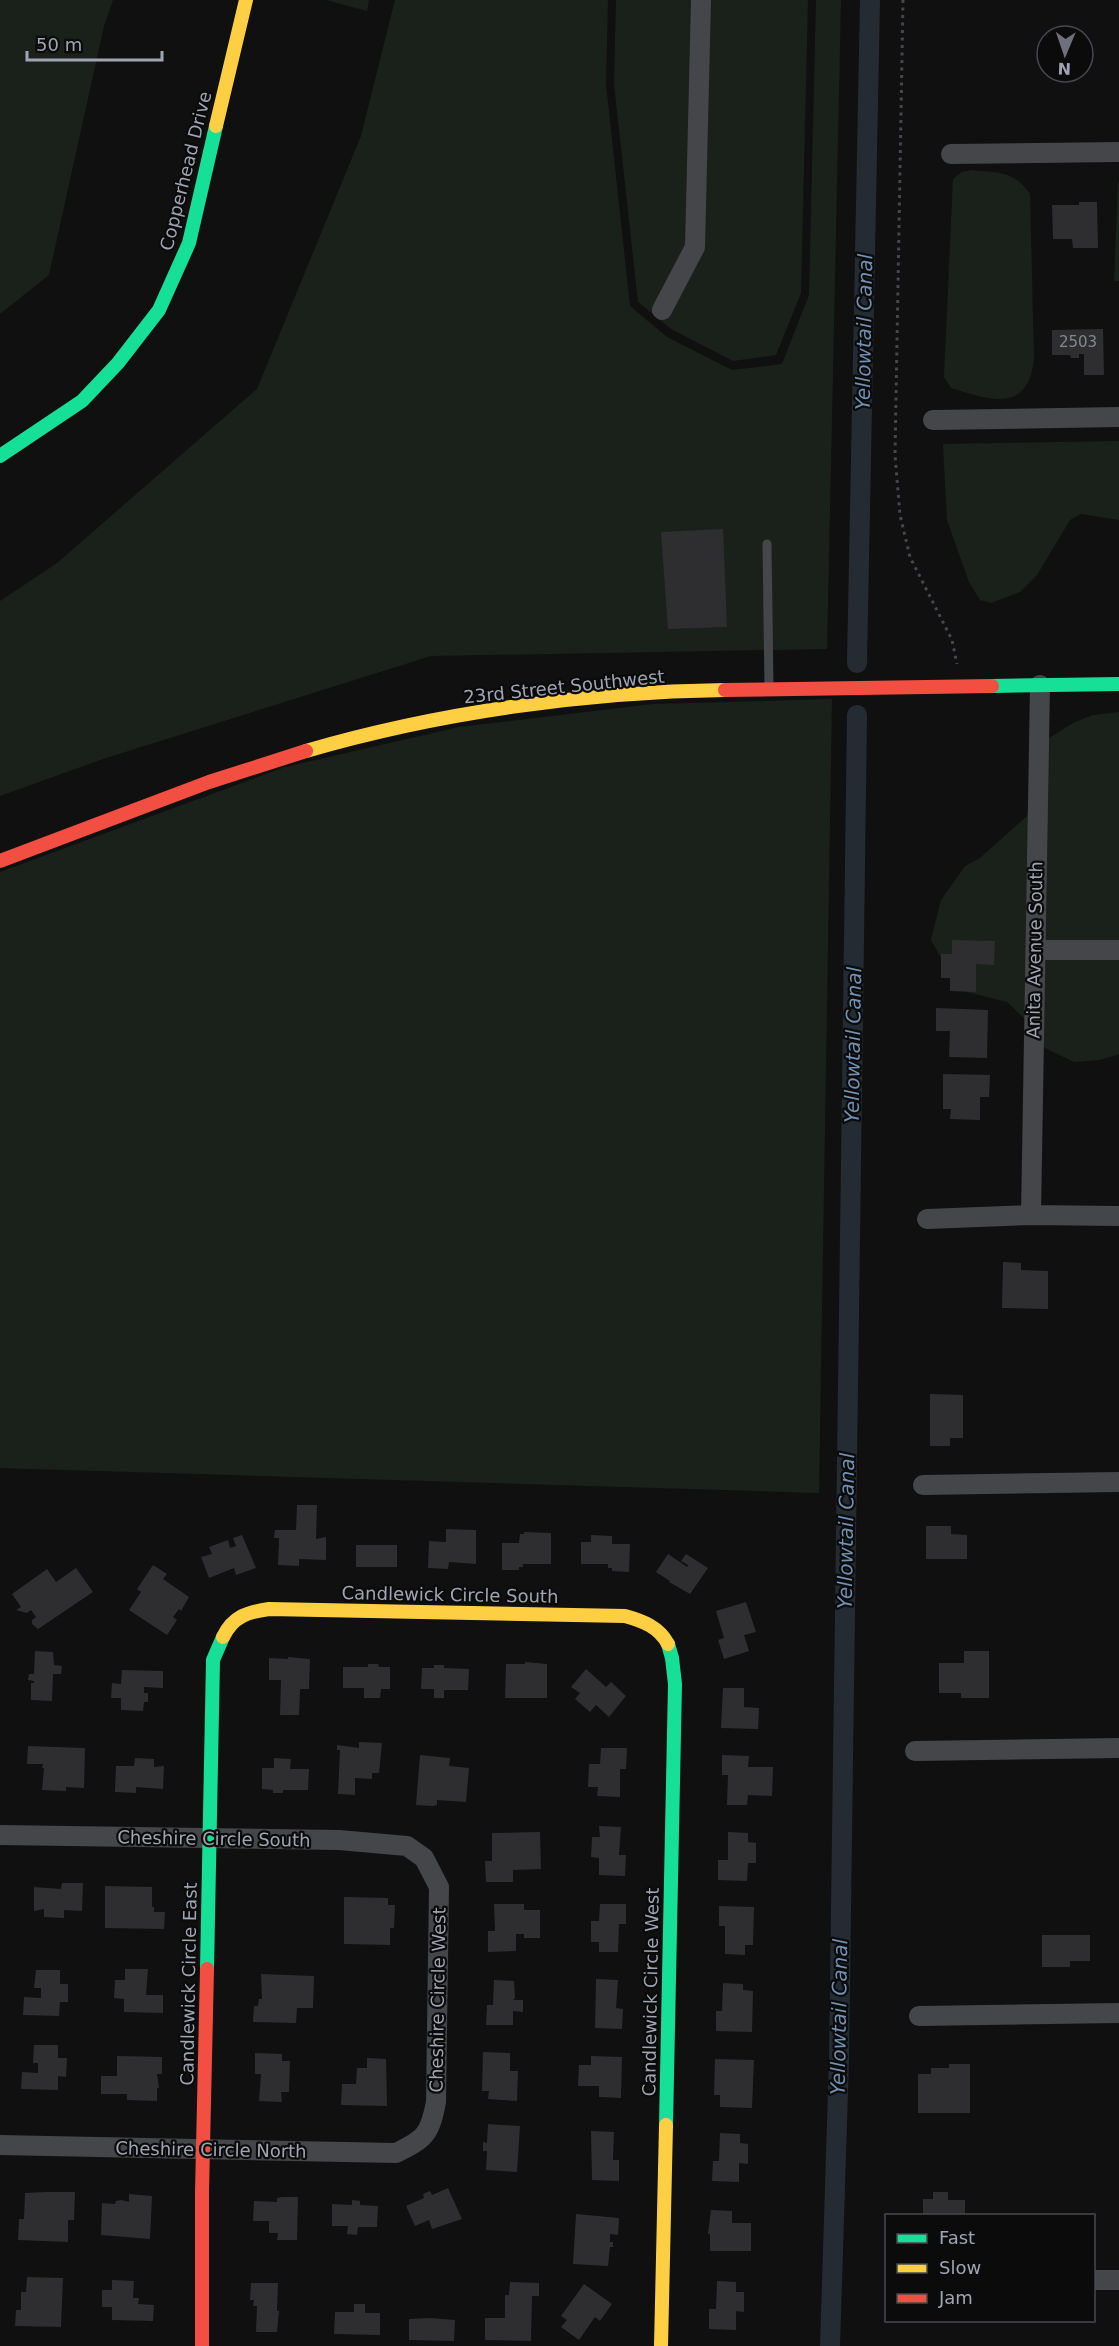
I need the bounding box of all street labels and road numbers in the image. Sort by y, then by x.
street label: Copperhead Drive [156,89,215,253]
street label: 23rd Street Southwest [462,665,666,708]
street label: Anita Avenue South [1022,861,1047,1039]
street label: Candlewick Circle South [341,1582,559,1607]
street label: Cheshire Circle South [117,1826,311,1851]
street label: Candlewick Circle East [176,1882,201,2086]
street label: Candlewick Circle West [638,1887,663,2097]
street label: Cheshire Circle West [425,1907,450,2093]
street label: Cheshire Circle North [115,2137,307,2162]

